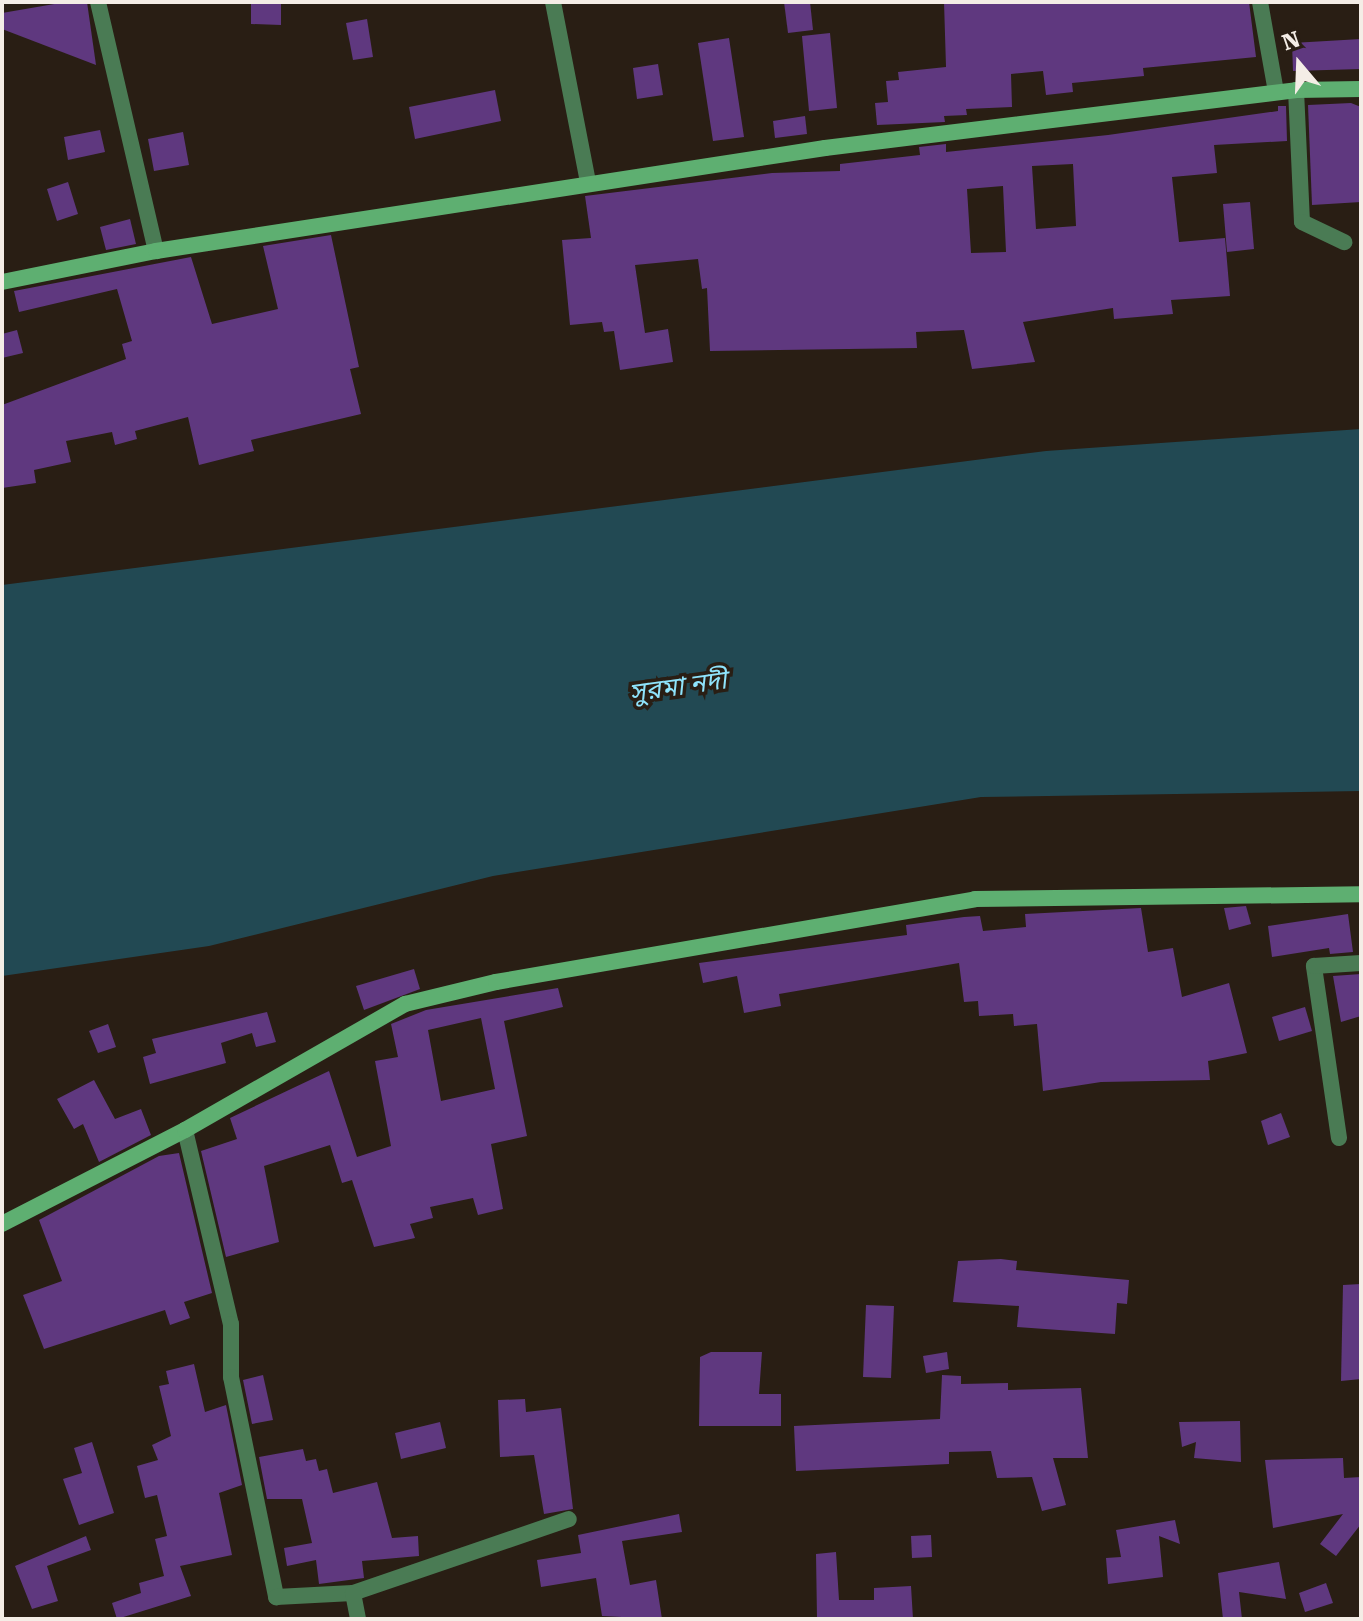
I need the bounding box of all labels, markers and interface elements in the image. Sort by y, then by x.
north arrow [1259,24,1339,104]
text: N [1279,26,1303,55]
water label: সুরমা নদী [627,665,729,709]

